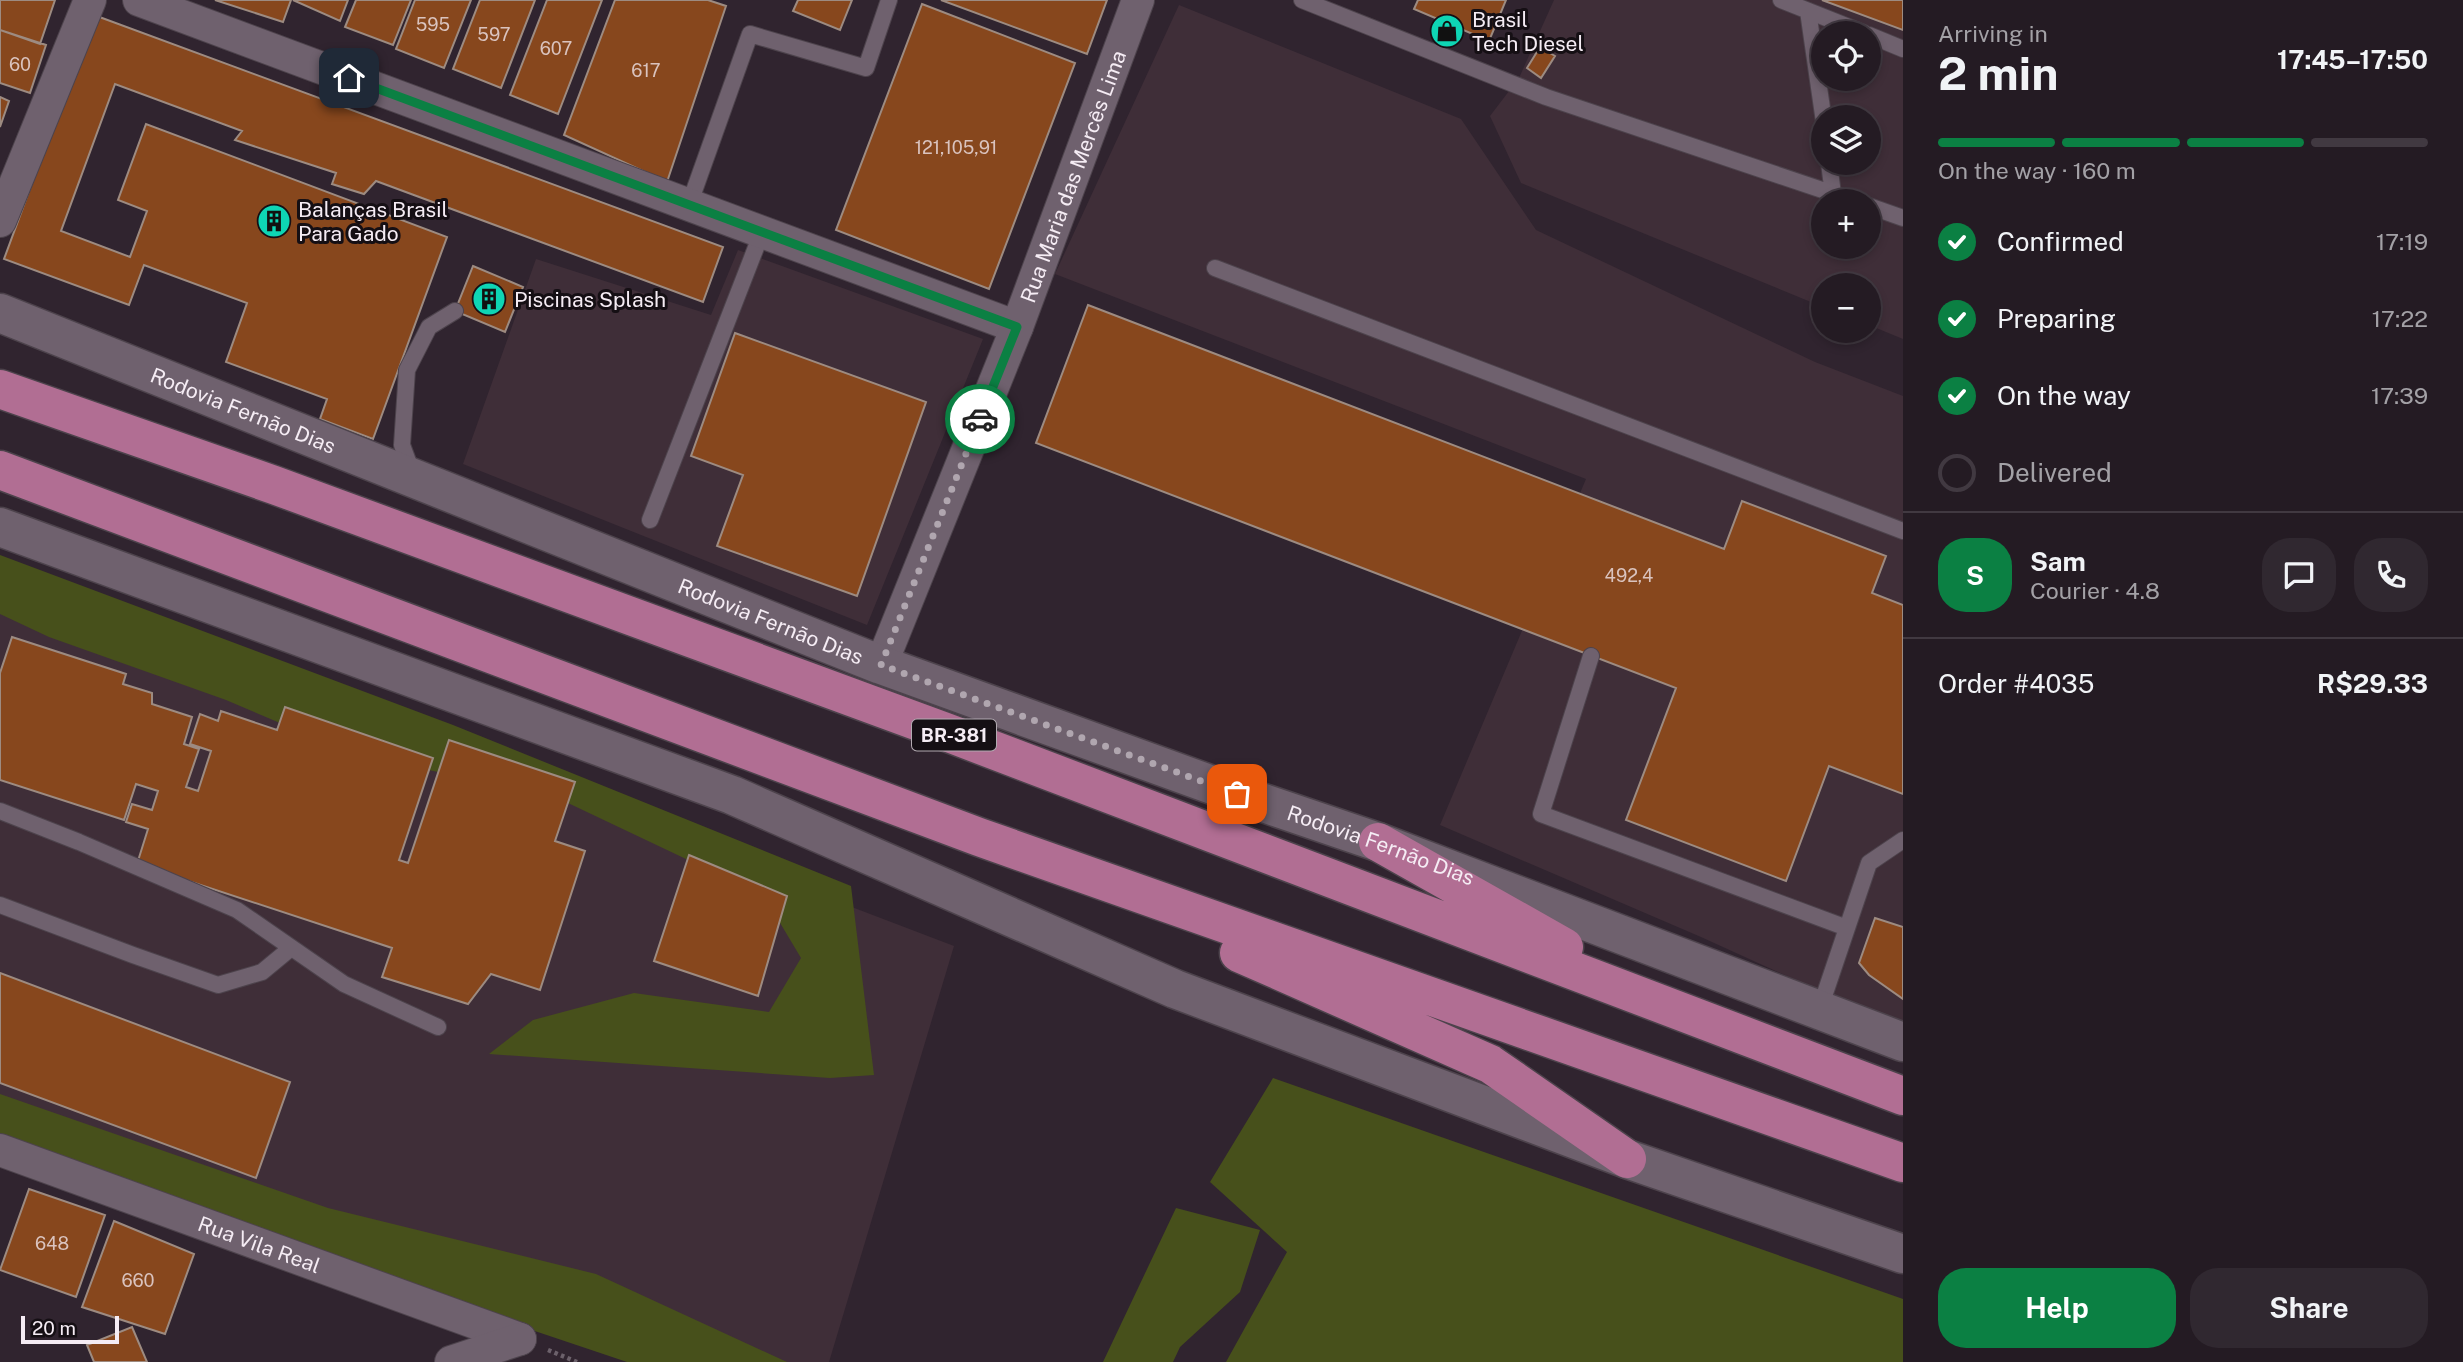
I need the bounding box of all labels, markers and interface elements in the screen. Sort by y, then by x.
place label: Brasil Tech Diesel [1472,7,1584,56]
shop icon: Brasil Tech Diesel [1428,12,1466,50]
house number: 595 [416,14,450,35]
text: Arriving in [1938,20,2048,47]
map controls [1811,21,1881,343]
button: locate [1811,21,1881,91]
house number: 597 [477,24,511,45]
house number: 607 [540,38,572,59]
text: 17:45–17:50 [2277,44,2428,75]
text: 2 min [1938,46,2058,100]
street label: Rua Maria das Mercês Lima [1015,47,1131,306]
pin [319,48,379,108]
house number: 60 [9,54,31,75]
icon: home [330,59,368,97]
house number: 617 [631,60,661,81]
button: layers [1811,105,1881,175]
house number: 121,105,91 [915,137,997,158]
text: On the way · 160 m [1938,157,2136,184]
button: + [1811,189,1881,259]
place label: Balanças Brasil Para Gado [298,197,448,246]
building icon: Balanças Brasil Para Gado [255,202,293,240]
icon: check [1938,223,1976,261]
text: Confirmed [1997,226,2124,257]
text: 17:19 [2376,228,2428,255]
button: − [1811,273,1881,343]
building icon: Piscinas Splash [470,280,508,318]
place label: Piscinas Splash [514,287,666,312]
icon: check [1938,300,1976,338]
text: Preparing [1997,303,2116,334]
text: 17:22 [2372,305,2428,332]
street label: Rodovia Fernão Dias [147,362,340,458]
icon: check [1938,377,1976,415]
text: On the way [1997,380,2131,411]
text: 17:39 [2371,382,2428,409]
courier [945,384,1015,454]
icon: car [961,400,999,438]
text: Delivered [1997,457,2112,488]
button: chat [2262,538,2336,612]
button: phone [2354,538,2428,612]
text: Sam [2030,546,2086,577]
text: S [1966,560,1984,591]
house number: 492,4 [1605,565,1653,586]
street label: Rodovia Fernão Dias [675,573,867,669]
text: Courier · 4.8 [2030,577,2160,604]
text: Order #4035 [1938,668,2094,699]
text: R$29.33 [2317,668,2428,699]
road number: BR-381 [912,720,996,750]
pin [1207,764,1267,824]
icon: bag [1218,775,1256,813]
street label: Rodovia Fernão Dias [1284,800,1478,890]
street label: Rua Vila Real [195,1211,324,1278]
house number: 648 [35,1233,69,1254]
button: Help [1938,1268,2176,1348]
button: Share [2190,1268,2428,1348]
house number: 660 [121,1270,155,1291]
scale bar [21,1313,119,1345]
text: 20 m [32,1317,76,1339]

